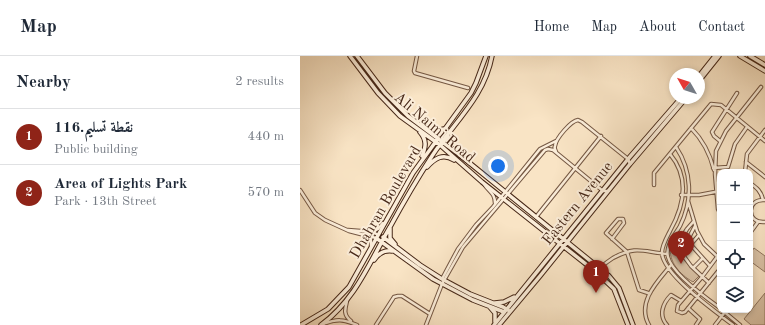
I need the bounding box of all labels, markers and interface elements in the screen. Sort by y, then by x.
text: Map [20,18,57,37]
text: Home [534,20,569,34]
text: Map [591,20,617,34]
text: About [639,20,676,34]
text: Contact [698,20,745,34]
north arrow [669,68,705,104]
text: Nearby [16,74,71,91]
text: 2 results [235,75,284,88]
street label: Ali Naimi Road [391,90,477,166]
text: نقطة تسليم.116 [54,121,133,136]
text: 1 [25,130,33,143]
text: 440 m [247,130,284,143]
text: Public building [54,143,138,156]
street label: Dhahran Boulevard [348,144,425,261]
your location [488,156,508,176]
street label: Eastern Avenue [540,159,616,248]
map controls [717,169,753,313]
button: + [717,169,753,205]
text: Area of Lights Park [54,177,187,192]
text: 2 [25,186,33,199]
text: 570 m [247,186,284,199]
text: Park · 13th Street [54,195,157,208]
button: − [717,205,753,241]
pin: 2 [668,231,694,264]
button: locate [717,241,753,277]
pin: 1 [583,260,609,293]
button: layers [717,277,753,313]

